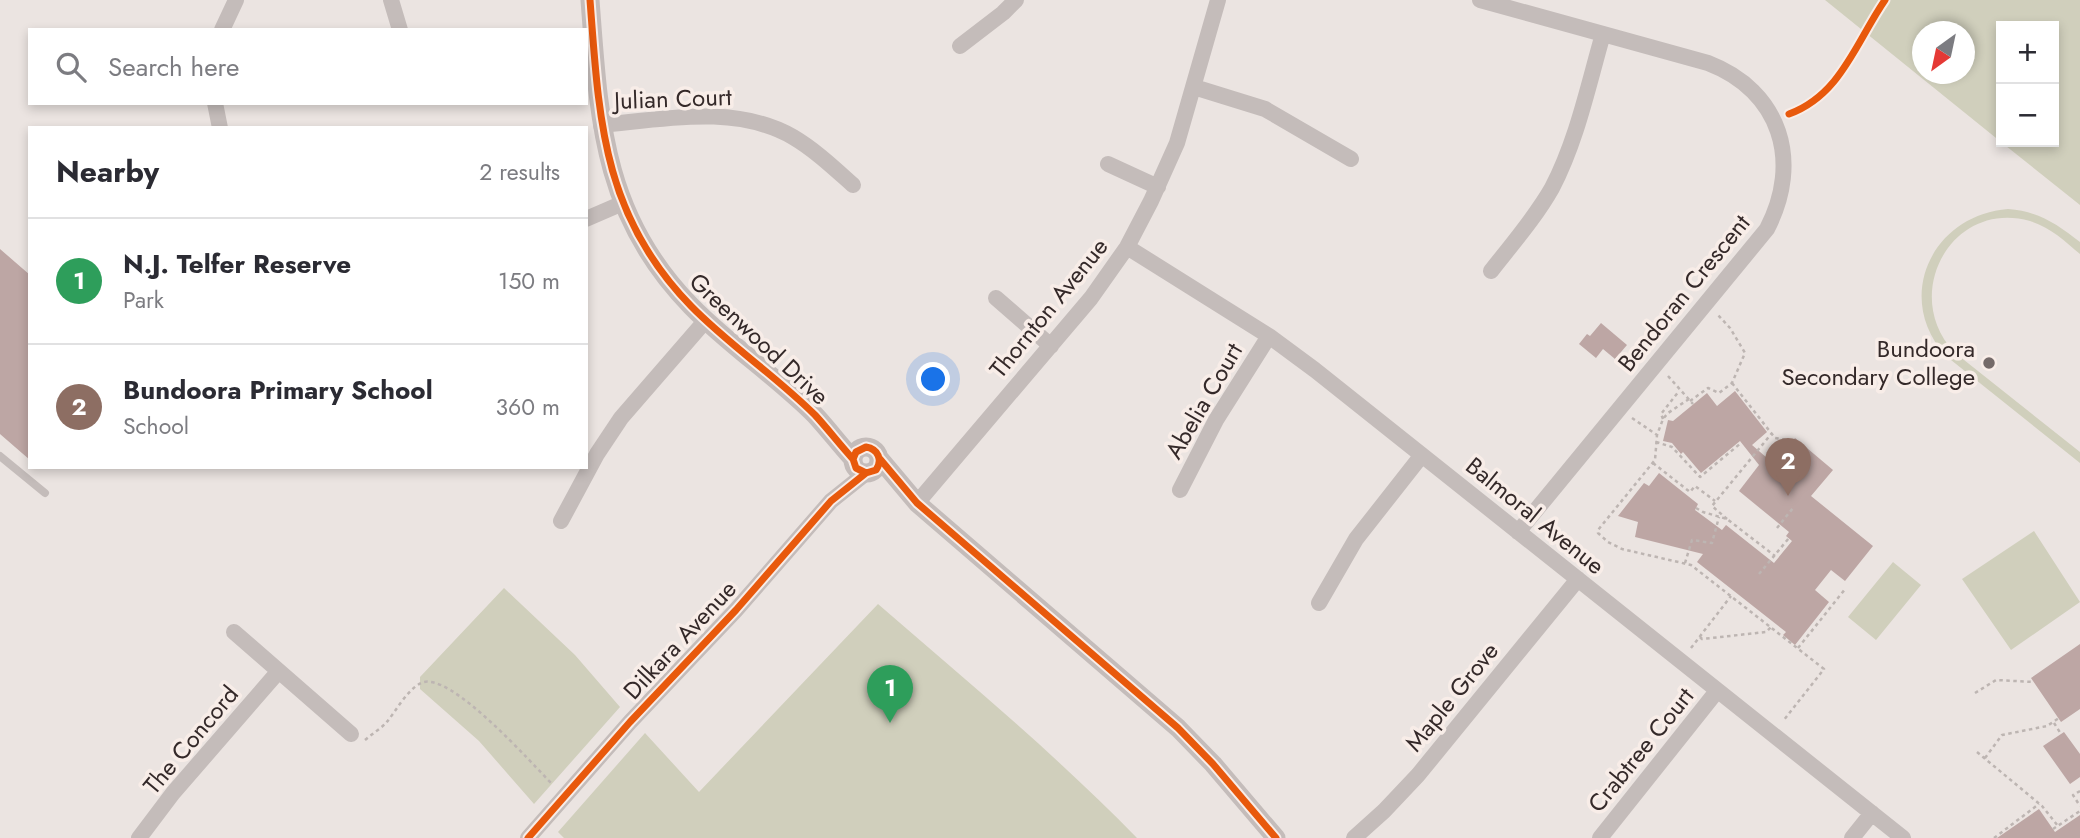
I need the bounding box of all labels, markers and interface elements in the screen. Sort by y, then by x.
north arrow [1912,21,1975,84]
map controls [1996,21,2059,147]
button: + [1996,21,2059,84]
search box [28,28,588,105]
icon: search [52,48,90,86]
text: Search here [108,48,240,86]
street label: Julian Court [611,79,733,118]
button: − [1996,84,2059,147]
text: Nearby [56,150,159,193]
text: 2 results [479,155,560,189]
street label: Bendoran Crescent [1609,206,1758,379]
street label: Thornton Avenue [981,230,1116,385]
text: N.J. Telfer Reserve [123,245,351,283]
text: 1 [73,264,85,298]
text: 150 m [498,264,560,298]
street label: Greenwood Drive [682,264,837,413]
text: Park [123,283,164,317]
place label: Bundoora Secondary College [1781,331,1975,394]
street label: Abelia Court [1156,336,1251,465]
marker: Bundoora Secondary College [1981,355,1997,371]
your location [916,362,950,396]
text: Bundoora Primary School [123,371,433,409]
text: 2 [71,390,87,424]
text: 360 m [496,390,560,424]
text: School [123,409,189,443]
pin: 2 [1765,438,1811,496]
street label: Balmoral Avenue [1458,449,1612,583]
street label: Dilkara Avenue [615,572,744,707]
street label: Maple Grove [1397,635,1507,759]
pin: 1 [867,665,913,723]
street label: The Concord [135,678,246,801]
street label: Crabtree Court [1579,680,1702,820]

